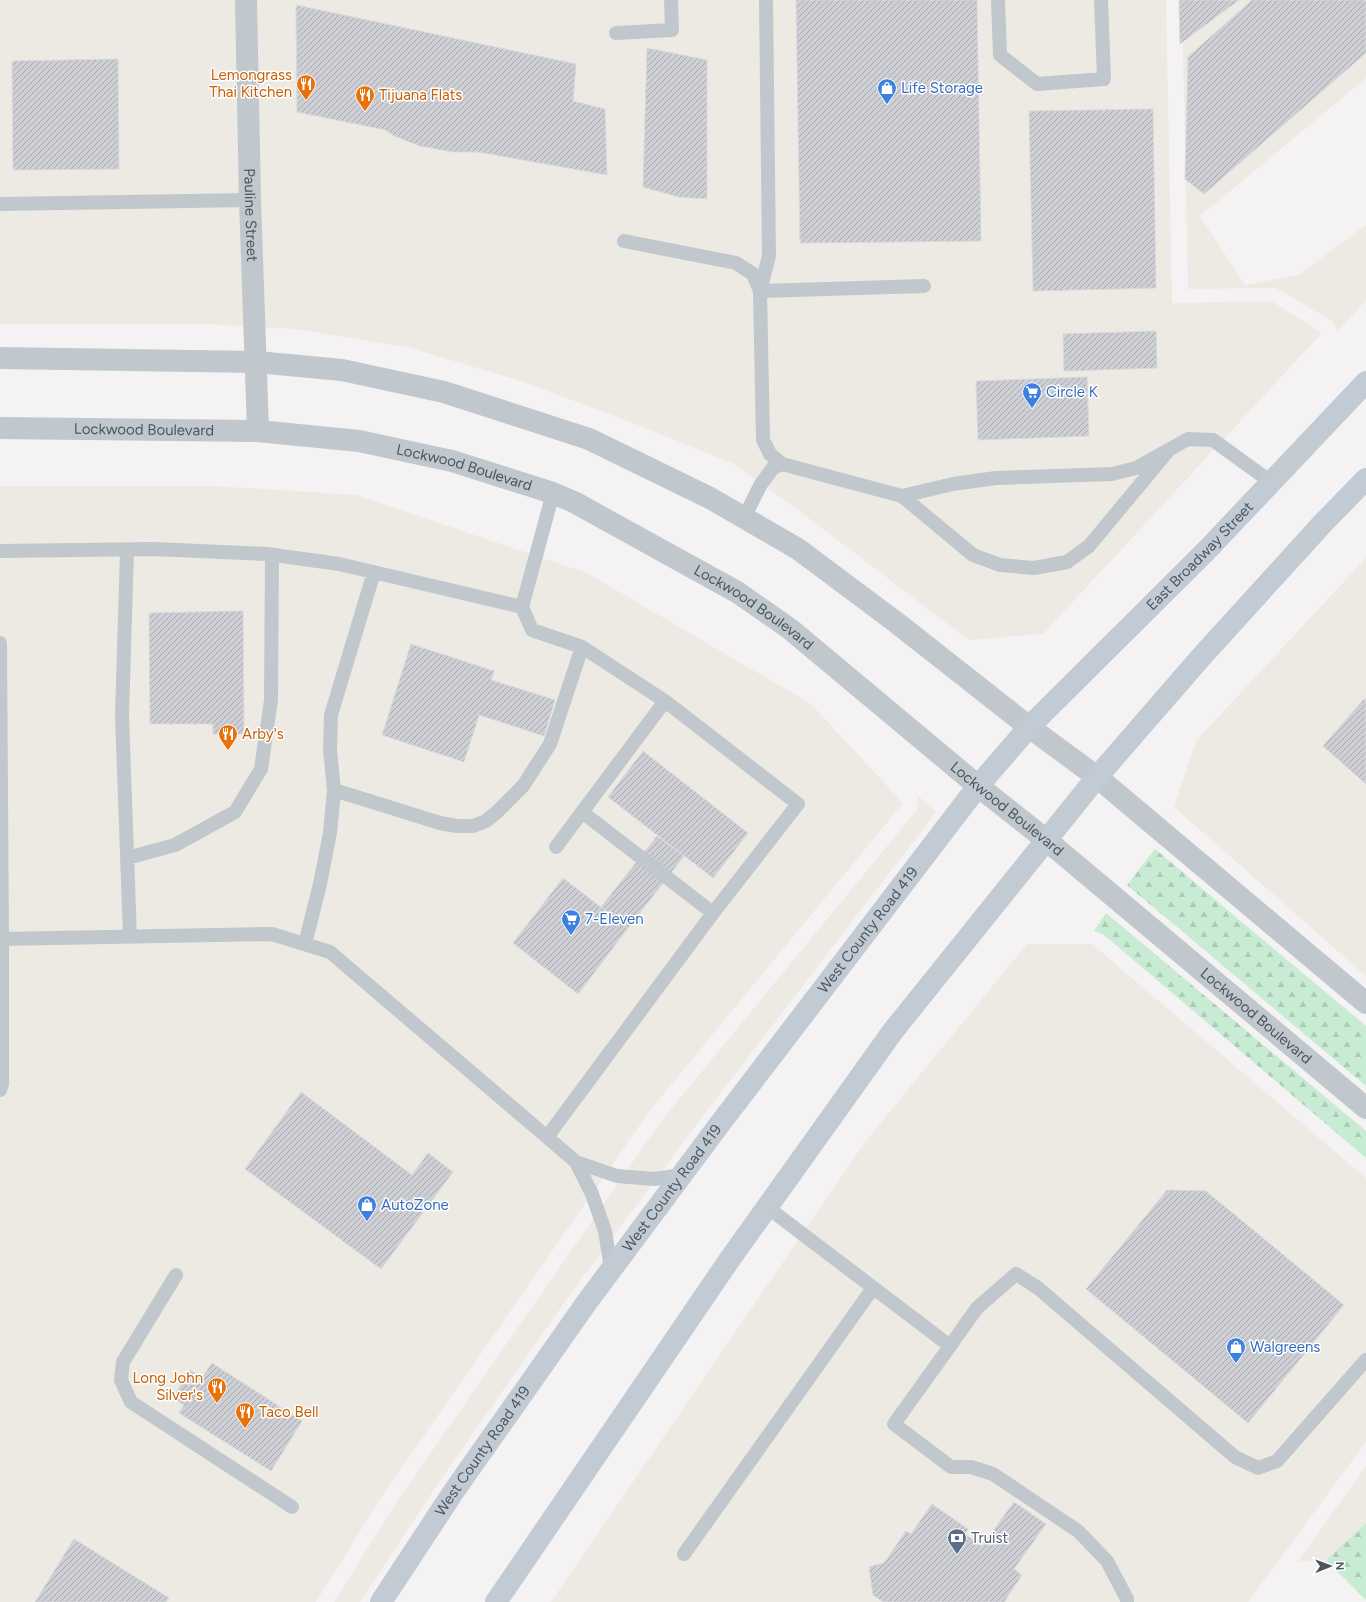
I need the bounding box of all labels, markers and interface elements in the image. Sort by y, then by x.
place label: Lemongrass Thai Kitchen [209,66,292,101]
restaurant icon: Lemongrass Thai Kitchen [295,73,317,101]
shop icon: Life Storage [876,77,898,105]
place label: Life Storage [901,79,983,97]
restaurant icon: Tijuana Flats [354,84,376,112]
place label: Tijuana Flats [379,86,462,104]
street label: Pauline Street [240,168,261,262]
supermarket icon: Circle K [1021,381,1043,409]
place label: Circle K [1046,383,1099,401]
street label: Lockwood Boulevard [74,420,214,439]
street label: Lockwood Boulevard [395,440,534,495]
street label: East Broadway Street [1143,498,1257,614]
street label: Lockwood Boulevard [691,561,817,654]
restaurant icon: Arby's [217,723,239,751]
place label: Arby's [242,725,284,743]
street label: Lockwood Boulevard [947,758,1067,860]
street label: West County Road 419 [814,863,922,997]
supermarket icon: 7-Eleven [560,908,582,936]
place label: 7-Eleven [585,910,644,928]
street label: Lockwood Boulevard [1197,964,1316,1068]
street label: West County Road 419 [619,1121,725,1255]
shop icon: AutoZone [356,1194,378,1222]
place label: AutoZone [381,1196,449,1214]
shop icon: Walgreens [1225,1336,1247,1364]
place label: Walgreens [1250,1338,1320,1356]
place label: Long John Silver's [132,1369,203,1404]
restaurant icon: Long John Silver's [206,1376,228,1404]
street label: West County Road 419 [431,1383,534,1519]
restaurant icon: Taco Bell [234,1401,256,1429]
place label: Taco Bell [259,1403,318,1421]
bank icon: Truist [946,1527,968,1555]
place label: Truist [971,1529,1008,1547]
north arrow [1310,1546,1350,1586]
text: N [1333,1561,1346,1570]

